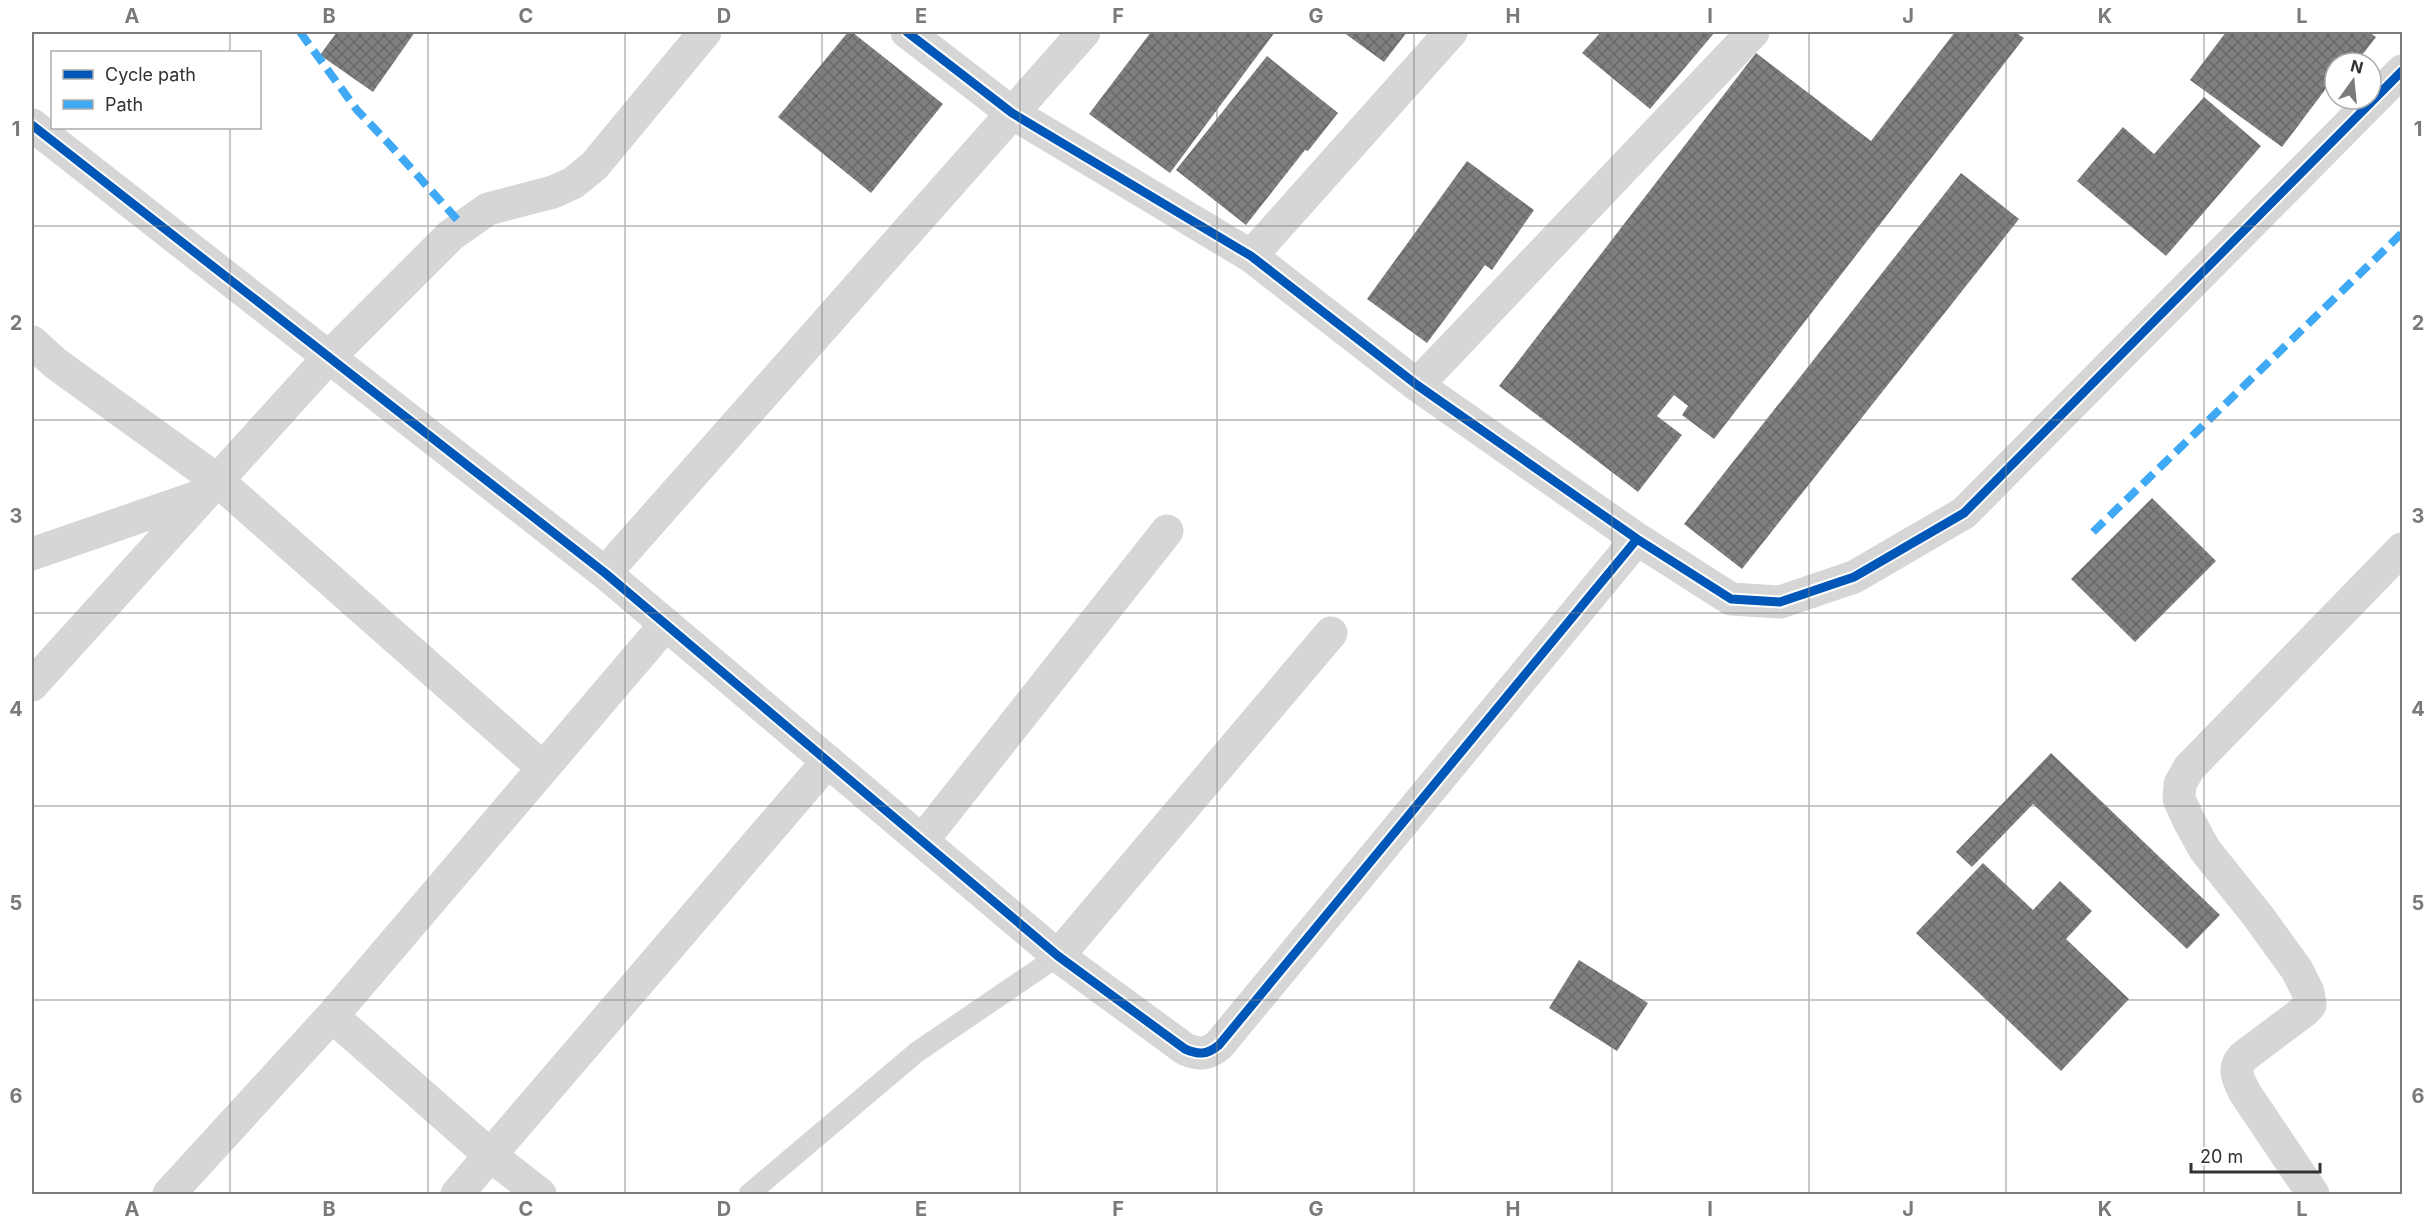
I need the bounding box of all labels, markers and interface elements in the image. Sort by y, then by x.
text: A [125,4,140,28]
text: B [322,4,336,28]
text: C [519,4,533,28]
text: D [717,4,731,28]
text: E [915,4,927,28]
text: F [1112,4,1124,28]
text: G [1308,4,1324,28]
text: H [1506,4,1520,28]
text: I [1707,4,1713,28]
text: J [1902,4,1914,28]
text: K [2098,4,2112,28]
text: L [2296,4,2308,28]
legend [51,51,261,129]
north arrow [2323,51,2383,111]
text: N [2348,55,2365,78]
text: Cycle path [105,64,196,85]
text: Path [105,94,143,115]
text: 1 [12,117,20,141]
text: 1 [2414,117,2422,141]
text: 2 [10,311,22,335]
text: 2 [2412,311,2424,335]
text: 3 [10,504,22,528]
text: 3 [2412,504,2424,528]
text: 4 [9,697,23,721]
text: 4 [2411,697,2425,721]
text: 5 [10,891,22,915]
text: 5 [2412,891,2424,915]
text: 6 [10,1084,23,1108]
text: 6 [2412,1084,2425,1108]
scale bar [2191,1136,2320,1174]
text: 20 m [2200,1146,2243,1167]
text: A [125,1197,140,1221]
text: B [322,1197,336,1221]
text: C [519,1197,533,1221]
text: D [717,1197,731,1221]
text: E [915,1197,927,1221]
text: F [1112,1197,1124,1221]
text: G [1308,1197,1324,1221]
text: H [1506,1197,1520,1221]
text: I [1707,1197,1713,1221]
text: J [1902,1197,1914,1221]
text: K [2098,1197,2112,1221]
text: L [2296,1197,2308,1221]

